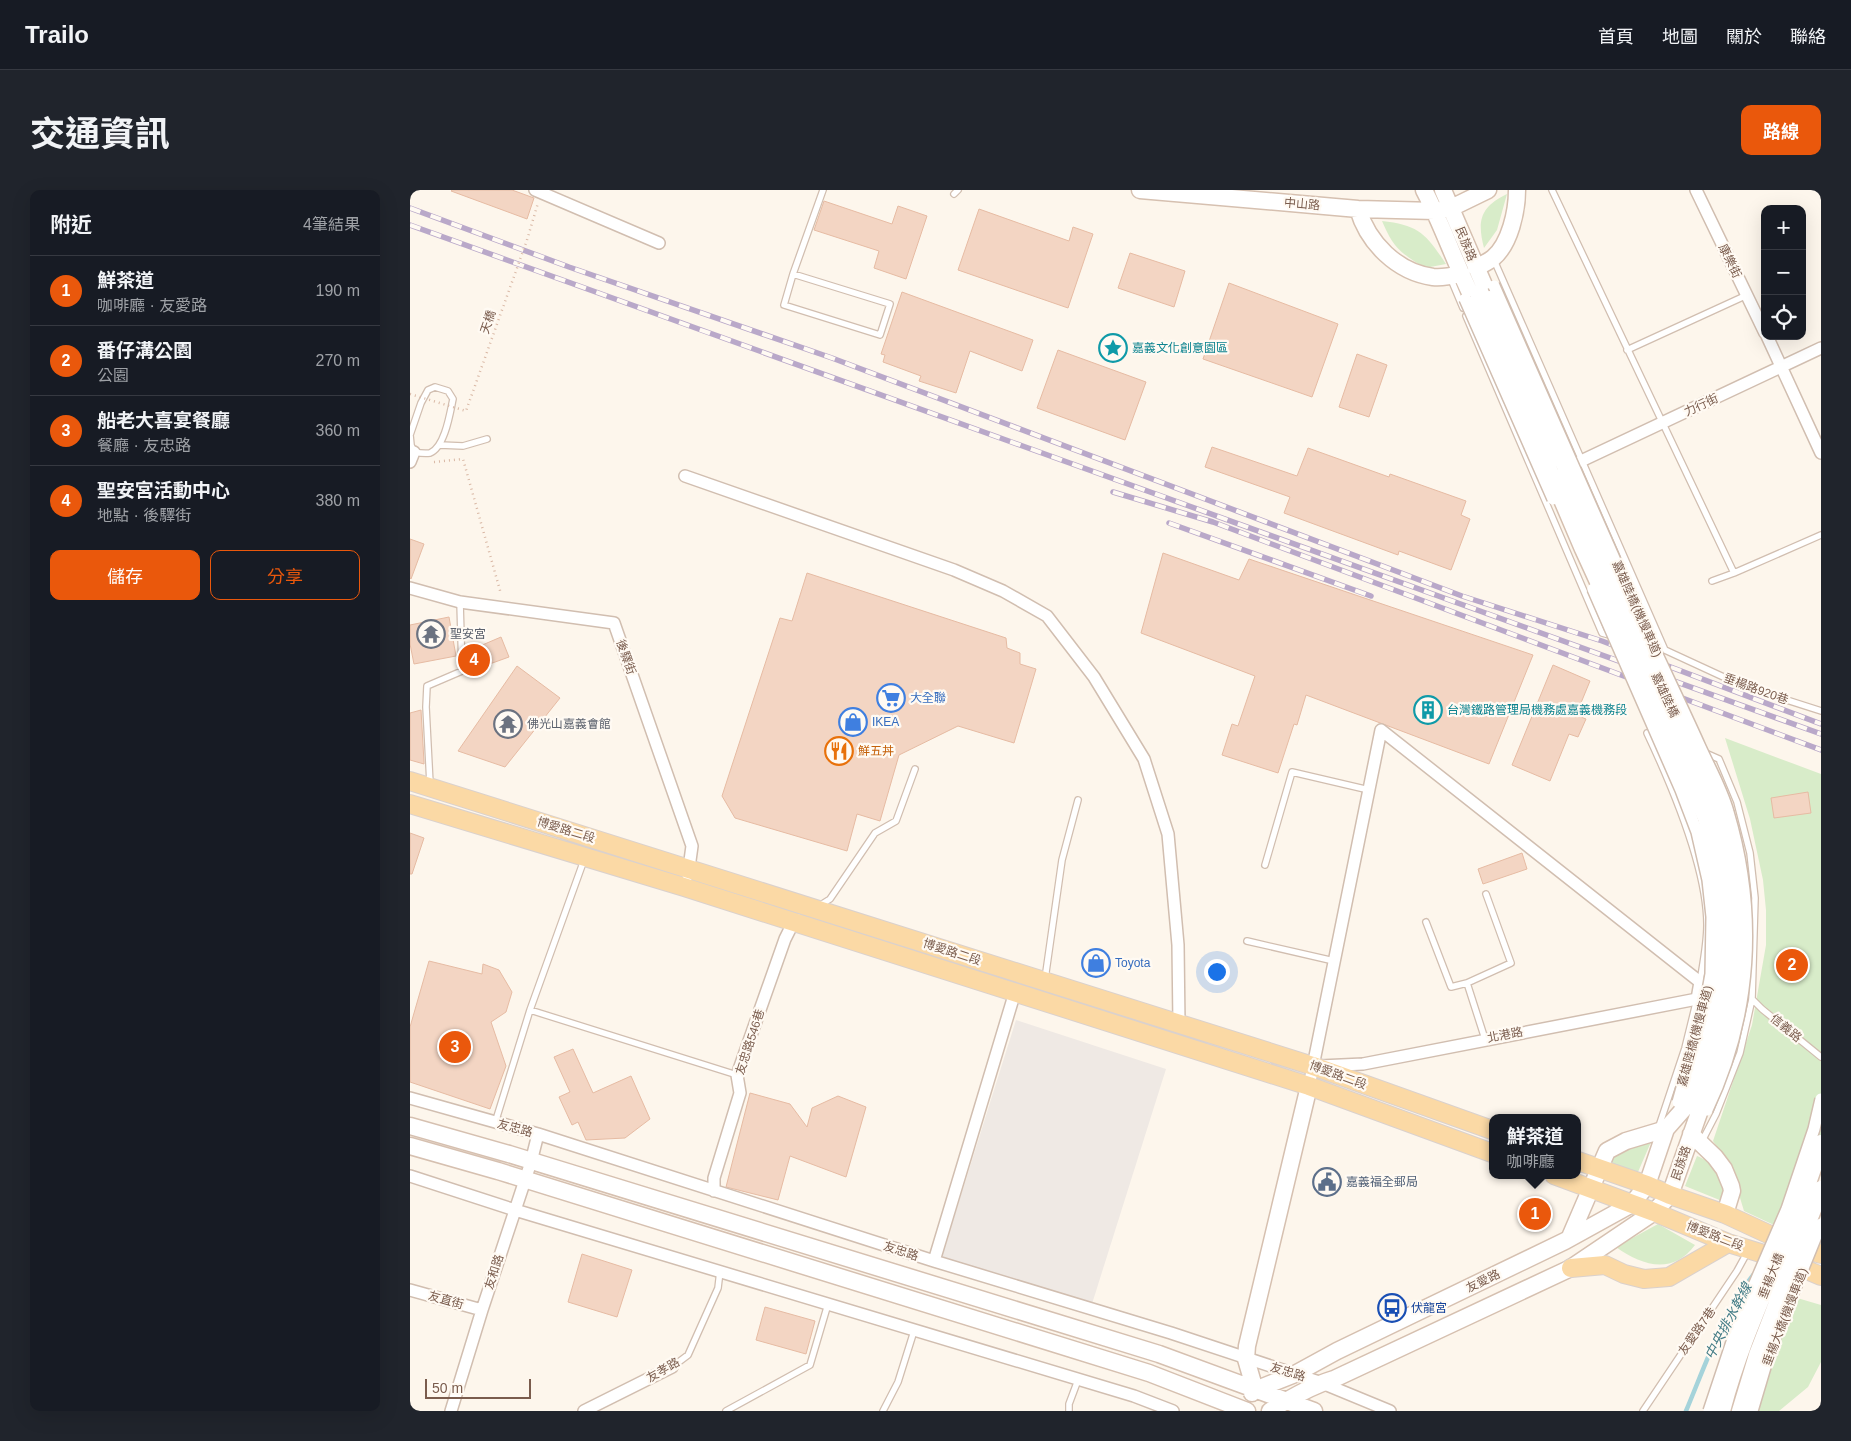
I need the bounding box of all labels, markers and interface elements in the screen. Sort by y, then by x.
text: Trailo [25,21,89,48]
text: 首頁 [1598,27,1634,47]
text: 地圖 [1662,27,1698,47]
text: 關於 [1726,27,1762,47]
text: 聯絡 [1790,27,1826,47]
button: 路線 [1741,105,1821,155]
text: 交通資訊 [30,114,170,153]
street label: 中山路 [1283,195,1321,213]
map controls [1761,205,1806,340]
button: + [1761,205,1806,250]
text: 附近 [50,213,92,236]
text: 4筆結果 [303,216,360,233]
street label: 民族路 [1453,225,1479,263]
street label: 康樂街 [1716,242,1744,280]
button: − [1761,250,1806,295]
text: 鮮茶道 [97,270,154,291]
text: 1 [62,282,70,299]
text: 190 m [316,282,360,299]
button: locate [1761,295,1806,340]
text: 咖啡廳 · 友愛路 [97,297,207,314]
street label: 天橋 [477,308,499,336]
place icon: 嘉義文化創意園區 [1098,333,1128,363]
text: 番仔溝公園 [97,340,192,361]
place label: 嘉義文化創意園區 [1132,341,1228,355]
text: 2 [62,352,70,369]
text: 270 m [316,352,360,369]
text: 公園 [97,367,129,384]
street label: 力行街 [1682,391,1720,419]
text: 船老大喜宴餐廳 [97,410,230,431]
text: 3 [62,422,70,439]
text: 360 m [316,422,360,439]
text: 餐廳 · 友忠路 [97,437,191,454]
text: 聖安宮活動中心 [97,480,230,501]
text: 4 [62,492,70,509]
text: 380 m [316,492,360,509]
text: 地點 · 後驛街 [97,507,191,524]
button: 儲存 [50,550,200,600]
button: 分享 [210,550,360,600]
street label: 嘉雄陸橋(機慢車道) [1609,559,1665,659]
temple icon: 聖安宮 [416,619,446,649]
place label: 聖安宮 [450,627,486,641]
street label: 後驛街 [614,638,638,676]
pin: 4 [458,641,490,679]
street label: 嘉雄陸橋 [1649,670,1681,720]
street label: 垂楊路920巷 [1722,671,1790,707]
supermarket icon: 大全聯 [876,683,906,713]
place label: 大全聯 [910,691,946,705]
building icon: 台灣鐵路管理局機務處嘉義機務段 [1413,695,1443,725]
place label: 台灣鐵路管理局機務處嘉義機務段 [1447,703,1627,717]
shop icon: IKEA [838,707,868,737]
temple icon: 佛光山嘉義會館 [493,709,523,739]
place label: IKEA [872,715,899,729]
place label: 佛光山嘉義會館 [527,717,611,731]
restaurant icon: 鮮五丼 [824,736,854,766]
place label: 鮮五丼 [858,744,894,758]
street label: 博愛路二段 [535,815,597,845]
street label: 博愛路二段 [921,936,983,968]
pin: 2 [1776,946,1808,984]
shop icon: Toyota [1081,948,1111,978]
place label: Toyota [1115,956,1151,970]
your location [1204,959,1230,985]
street label: 嘉雄陸橋(機慢車道) [1675,984,1715,1088]
street label: 友忠路546巷 [733,1007,767,1077]
street label: 信義路 [1768,1011,1804,1045]
street label: 北港路 [1486,1025,1524,1045]
pin: 3 [439,1028,471,1066]
street label: 博愛路二段 [1307,1058,1369,1092]
popup [1489,1114,1581,1179]
street label: 友忠路 [496,1117,534,1139]
text: 鮮茶道 [1506,1126,1564,1147]
street label: 民族路 [1669,1144,1693,1182]
text: 咖啡廳 [1506,1153,1555,1170]
public building icon: 嘉義福全郵局 [1312,1167,1342,1197]
place label: 嘉義福全郵局 [1346,1175,1418,1189]
pin: 1 [1519,1195,1551,1233]
street label: 博愛路二段 [1684,1219,1746,1253]
street label: 友忠路 [882,1239,920,1263]
street label: 垂楊大橋 [1756,1251,1786,1301]
street label: 友和路 [482,1253,506,1291]
street label: 垂楊大橋(機慢車道) [1760,1266,1810,1368]
street label: 友愛路 [1464,1267,1502,1295]
water label: 中央排水幹線 [1701,1278,1756,1362]
street label: 友直街 [427,1288,465,1312]
bus stop icon: 伏龍宮 [1377,1293,1407,1323]
place label: 伏龍宮 [1411,1301,1447,1315]
street label: 友愛路7巷 [1676,1305,1718,1357]
street label: 友孝路 [644,1355,682,1385]
street label: 友忠路 [1269,1360,1307,1384]
scale bar [425,1376,531,1399]
text: 50 m [432,1380,463,1396]

